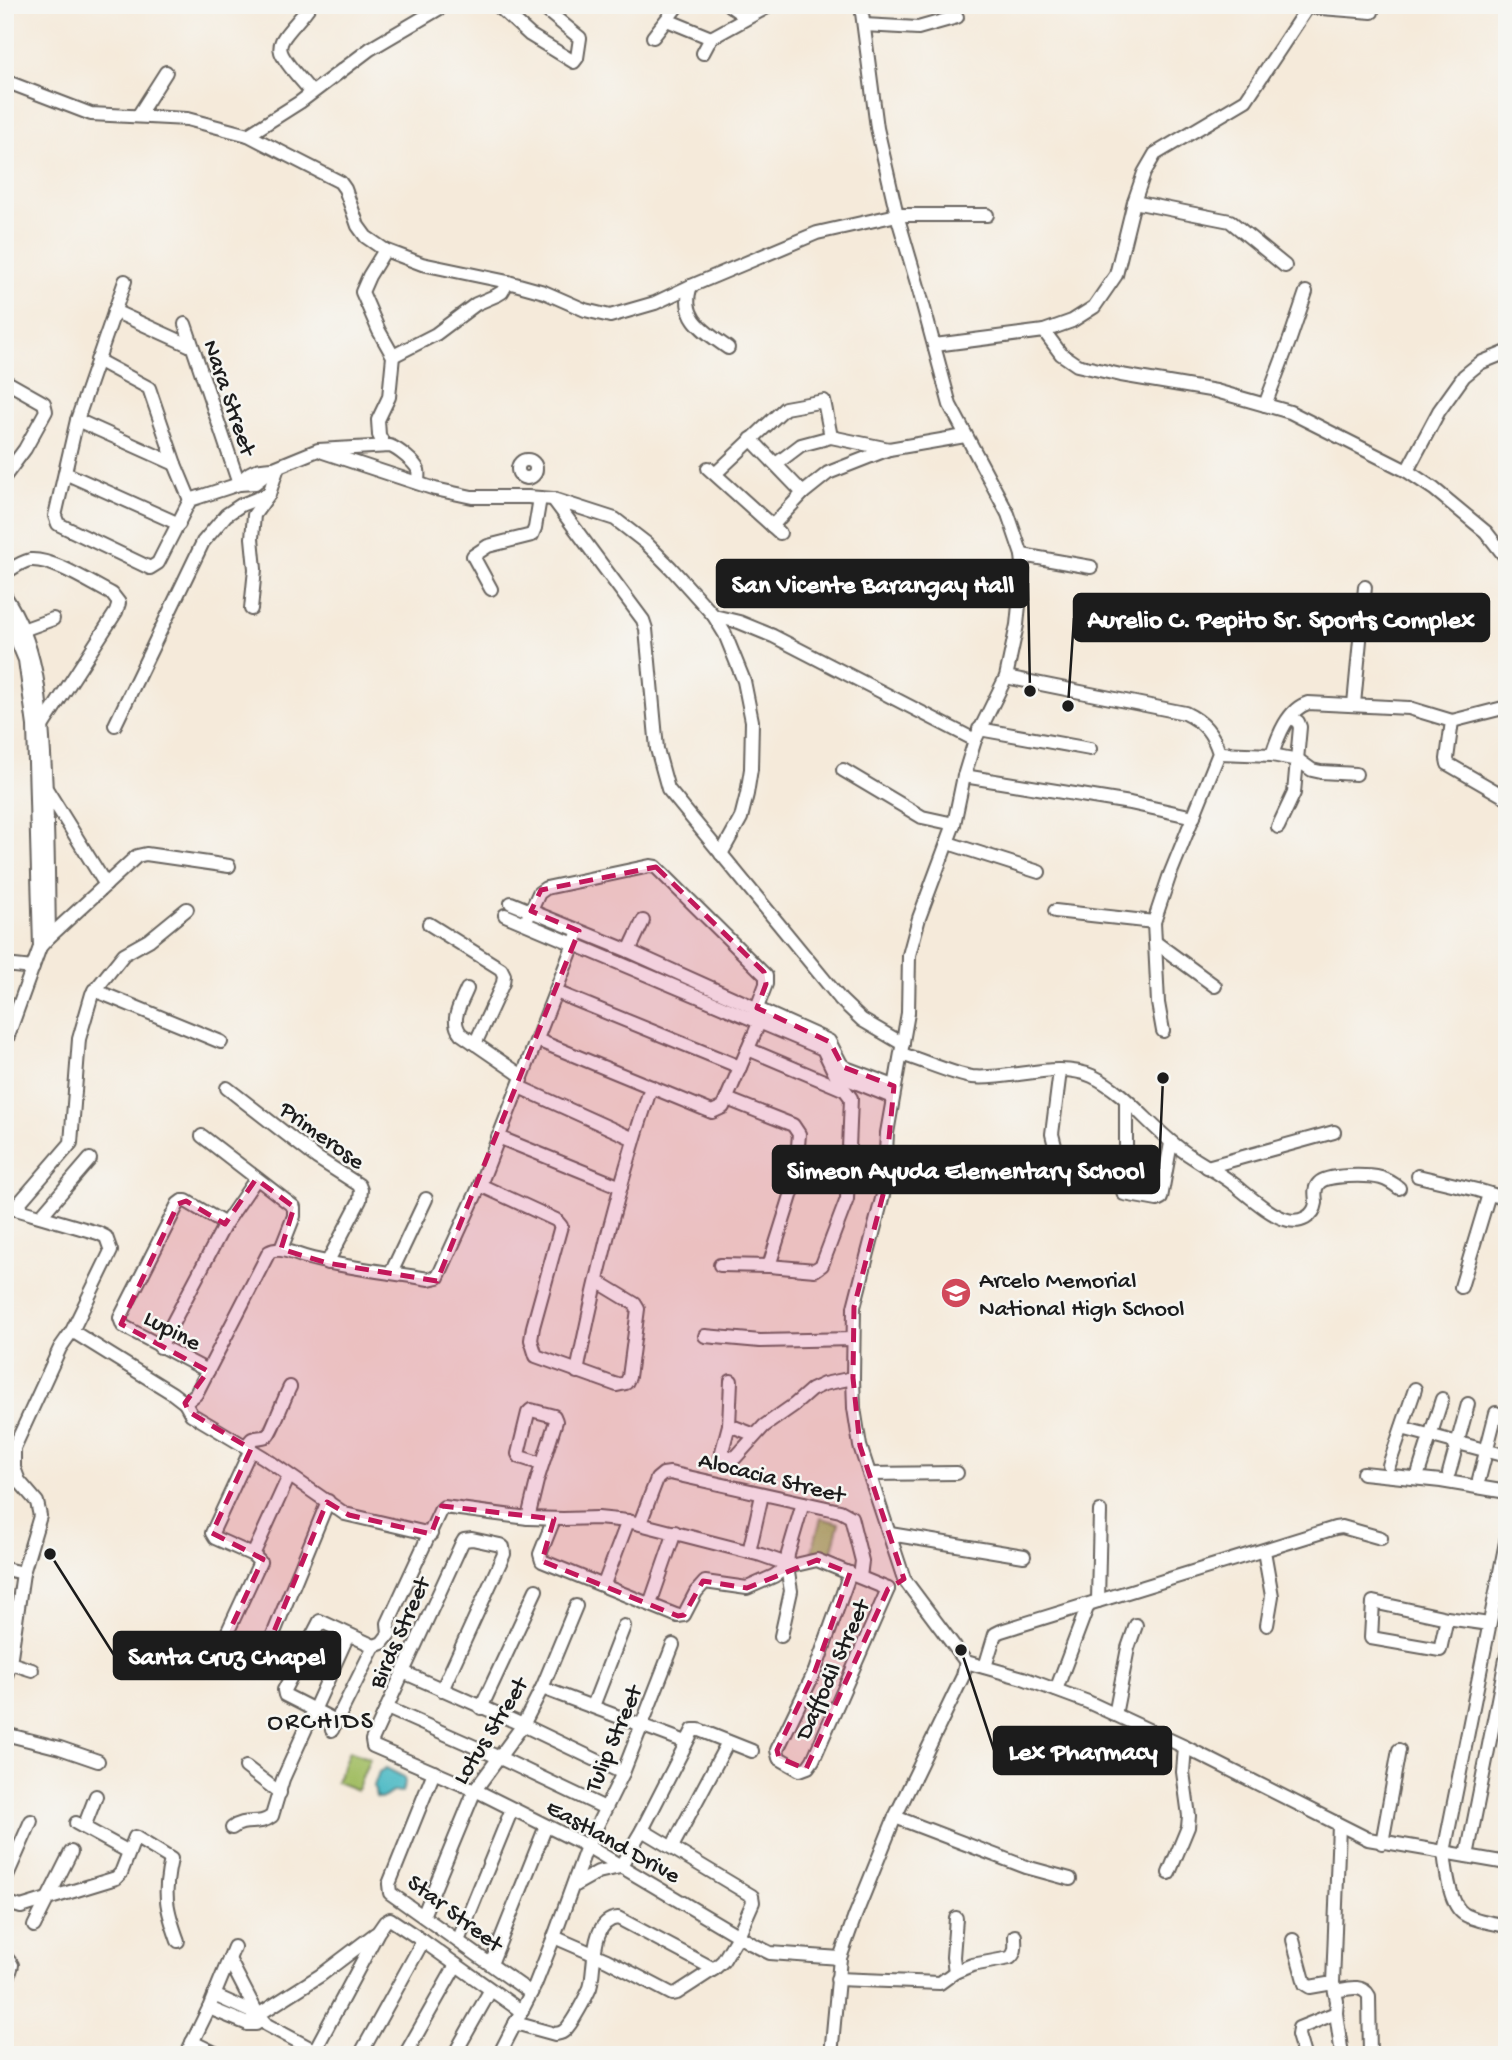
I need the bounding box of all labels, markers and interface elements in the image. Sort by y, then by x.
street label: Nara Street [194,336,262,462]
callout: San Vicente Barangay Hall [717,560,1028,607]
text: San Vicente Barangay Hall [732,572,1015,603]
callout: Aurelio C. Pepito Sr. Sports Complex [1074,594,1489,641]
text: Aurelio C. Pepito Sr. Sports Complex [1086,607,1475,638]
street label: Primerose [272,1096,370,1178]
callout: Simeon Ayuda Elementary School [773,1146,1159,1193]
text: Simeon Ayuda Elementary School [787,1158,1145,1189]
place label: Arcelo Memorial National High School [979,1268,1185,1325]
school or university icon: Arcelo Memorial National High School [939,1276,973,1310]
street label: Lupine [138,1305,206,1359]
street label: Alocacia Street [695,1447,849,1512]
street label: Birds Street [363,1571,439,1694]
street label: Daffodil Street [790,1594,879,1747]
callout: Santa Cruz Chapel [114,1632,340,1679]
text: Santa Cruz Chapel [128,1644,326,1675]
street label: Lotus Street [448,1671,537,1791]
street label: Tulip Street [579,1680,651,1799]
district label: ORCHIDS [267,1708,375,1739]
callout: Lex Pharmacy [994,1727,1171,1774]
text: Lex Pharmacy [1008,1739,1158,1770]
street label: Eastland Drive [540,1794,685,1892]
street label: Star Street [400,1869,509,1962]

